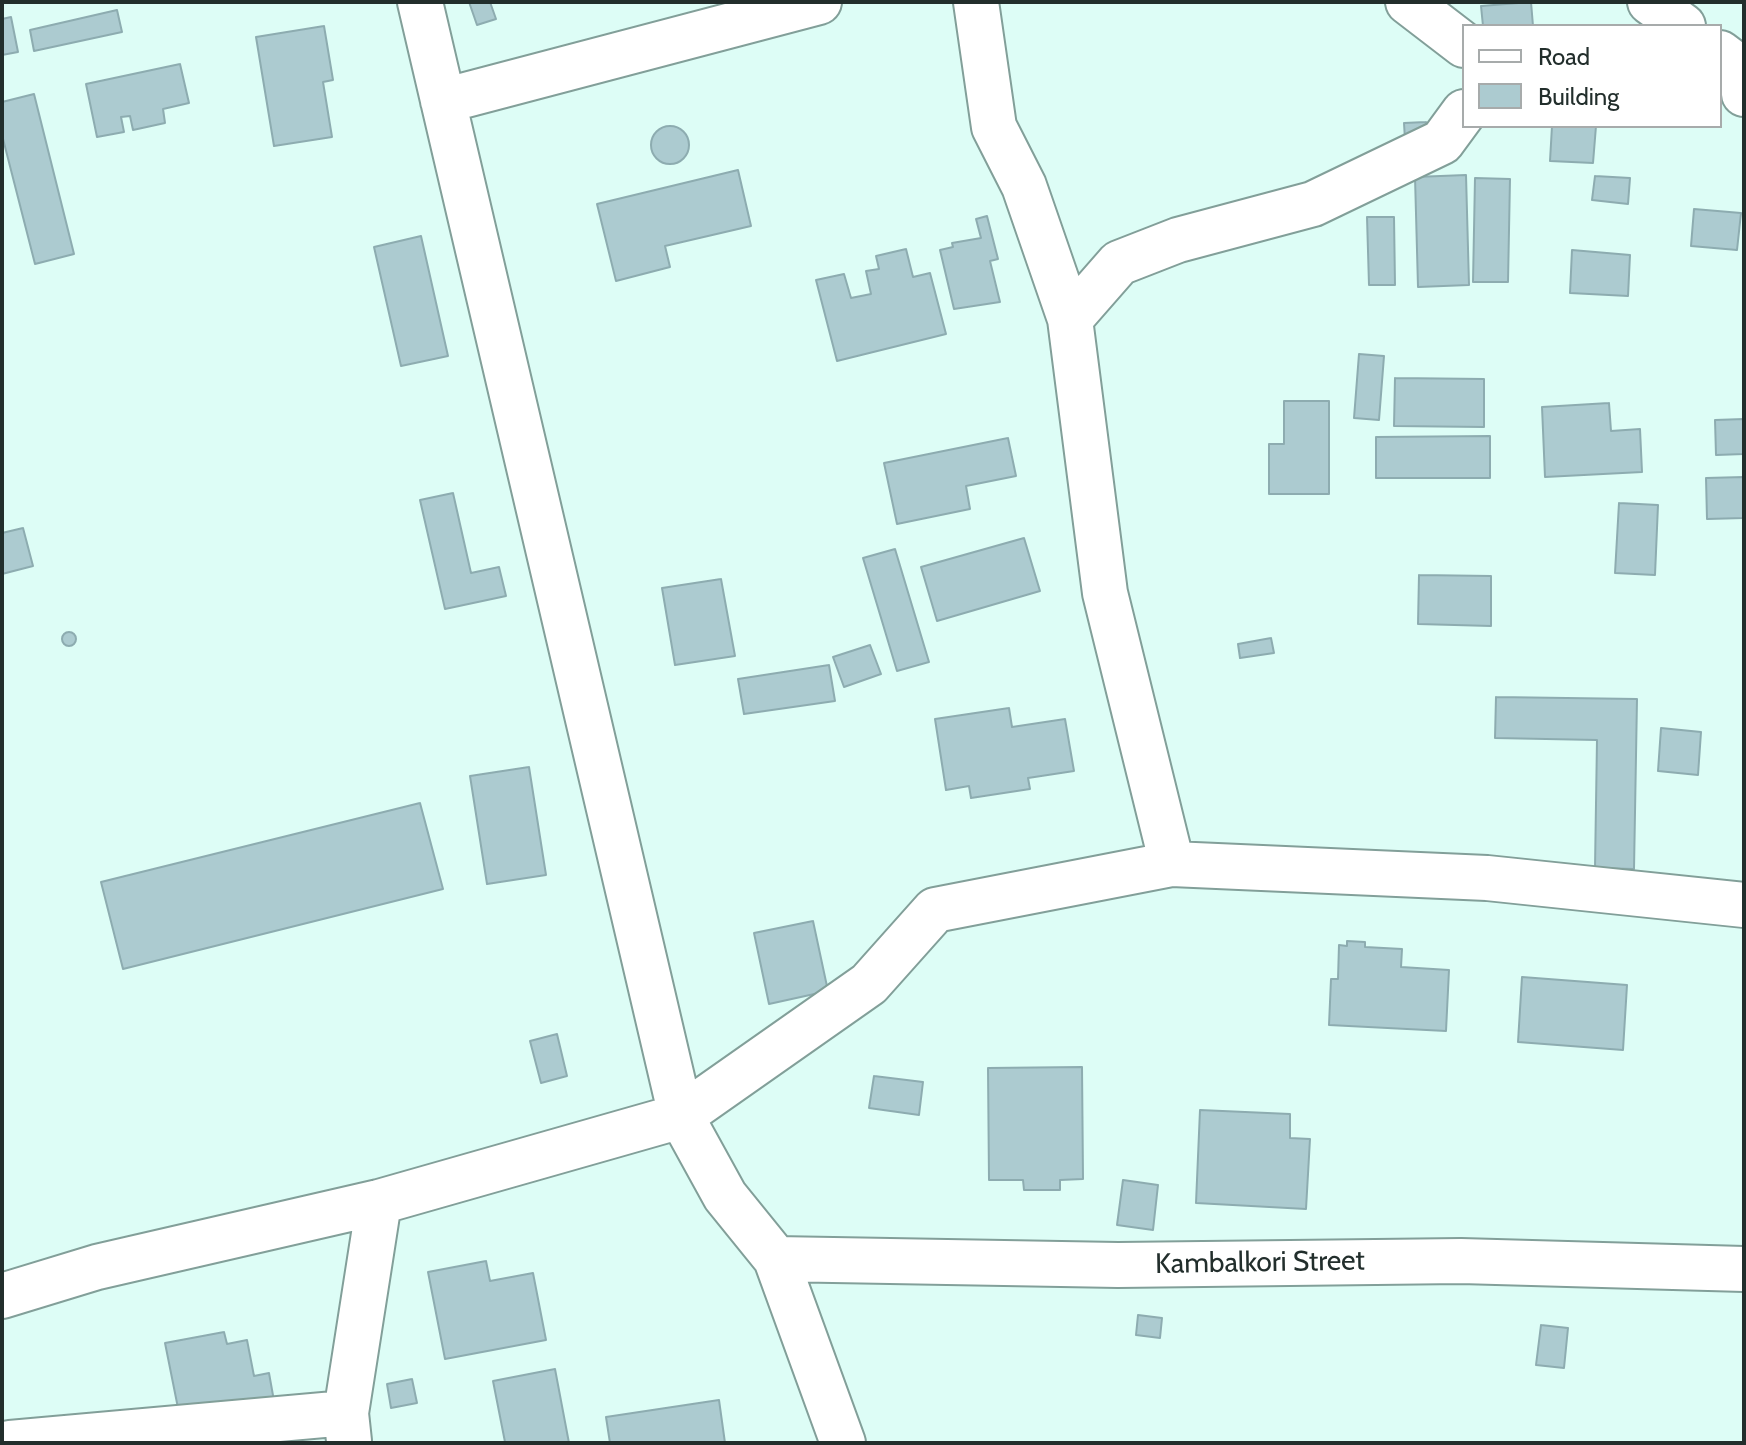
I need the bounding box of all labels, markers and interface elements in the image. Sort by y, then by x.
legend [1462,24,1722,128]
text: Road [1538,42,1590,71]
text: Building [1538,82,1619,111]
street label: Kambalkori Street [1155,1244,1365,1282]

